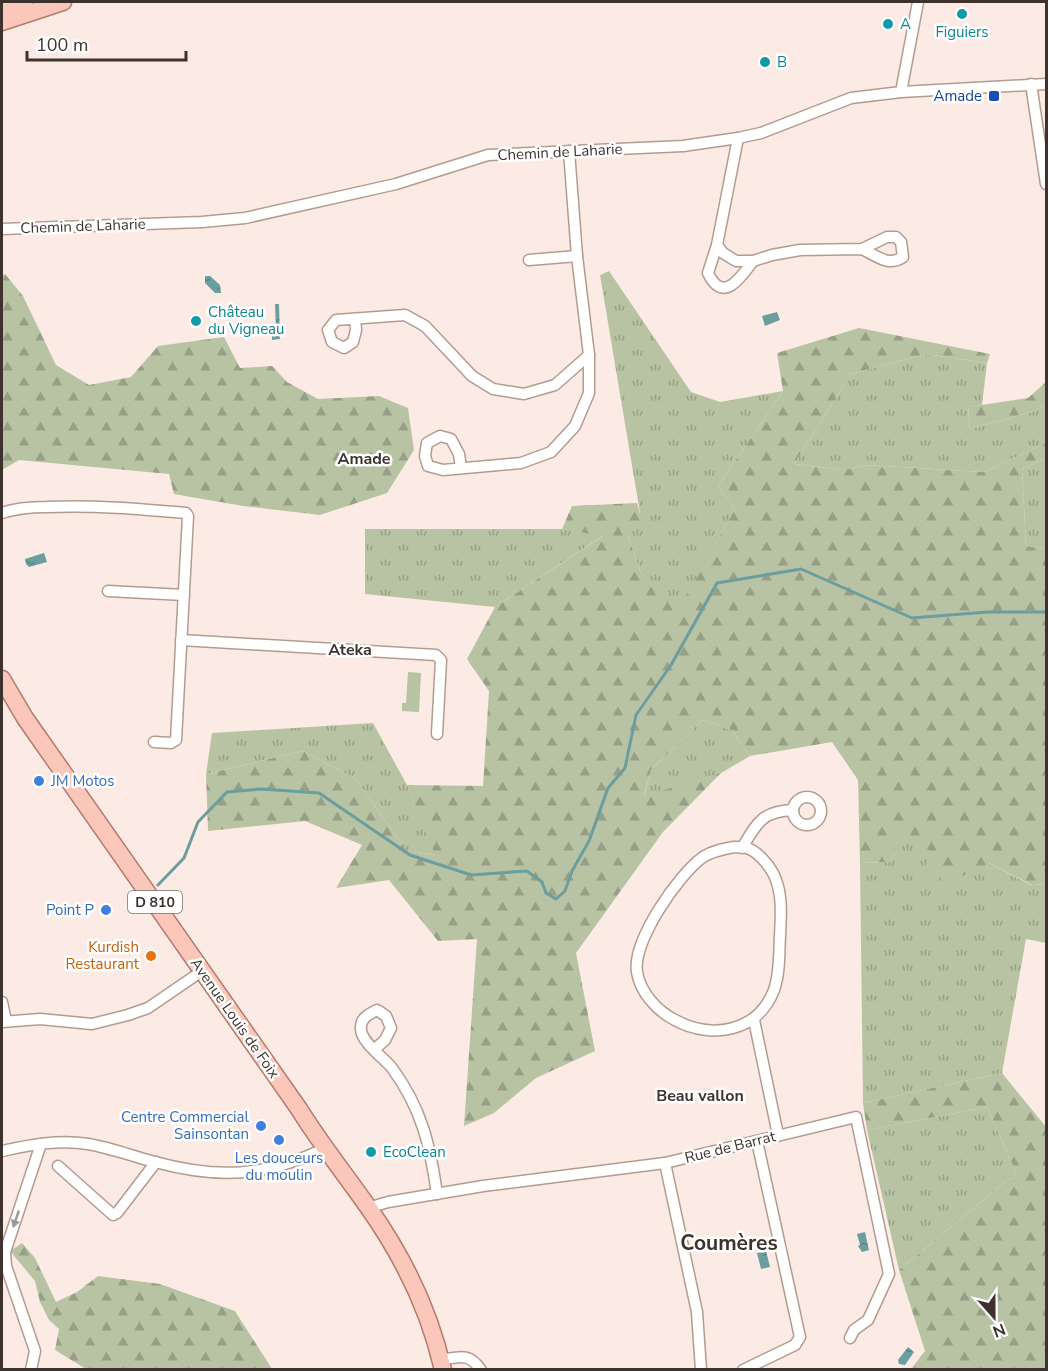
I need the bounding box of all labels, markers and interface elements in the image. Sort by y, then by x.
marker: Figuiers [955,7,969,21]
place label: A [900,14,911,34]
marker: A [881,17,895,31]
place label: Figuiers [936,22,988,42]
scale bar [27,24,186,62]
text: 100 m [36,33,88,57]
place label: B [777,52,787,72]
marker: B [758,55,772,69]
place label: Amade [934,86,982,106]
marker: Amade [987,89,1001,103]
street label: Chemin de Laharie [497,139,623,165]
street label: Chemin de Laharie [20,214,146,238]
place label: Château du Vigneau [208,302,285,339]
marker: Château du Vigneau [189,314,203,328]
district label: Amade [338,448,391,470]
district label: Ateka [328,639,372,661]
place label: JM Motos [50,771,114,791]
marker: JM Motos [32,774,46,788]
road number: D 810 [128,891,182,913]
place label: Point P [46,900,94,920]
marker: Point P [99,903,113,917]
place label: Kurdish Restaurant [65,937,140,974]
marker: Kurdish Restaurant [144,949,158,963]
street label: Avenue Louis de Foix [186,954,284,1082]
district label: Beau vallon [656,1085,744,1107]
place label: Centre Commercial Sainsontan [121,1107,250,1144]
marker: Centre Commercial Sainsontan [254,1119,268,1133]
street label: Rue de Barrat [683,1126,778,1168]
marker: Les douceurs du moulin [272,1133,286,1147]
place label: EcoClean [383,1142,446,1162]
marker: EcoClean [364,1145,378,1159]
place label: Les douceurs du moulin [235,1148,323,1185]
one-way arrow [11,1210,20,1228]
district label: Coumères [680,1229,778,1257]
north arrow [964,1287,1024,1347]
text: N [989,1318,1009,1342]

